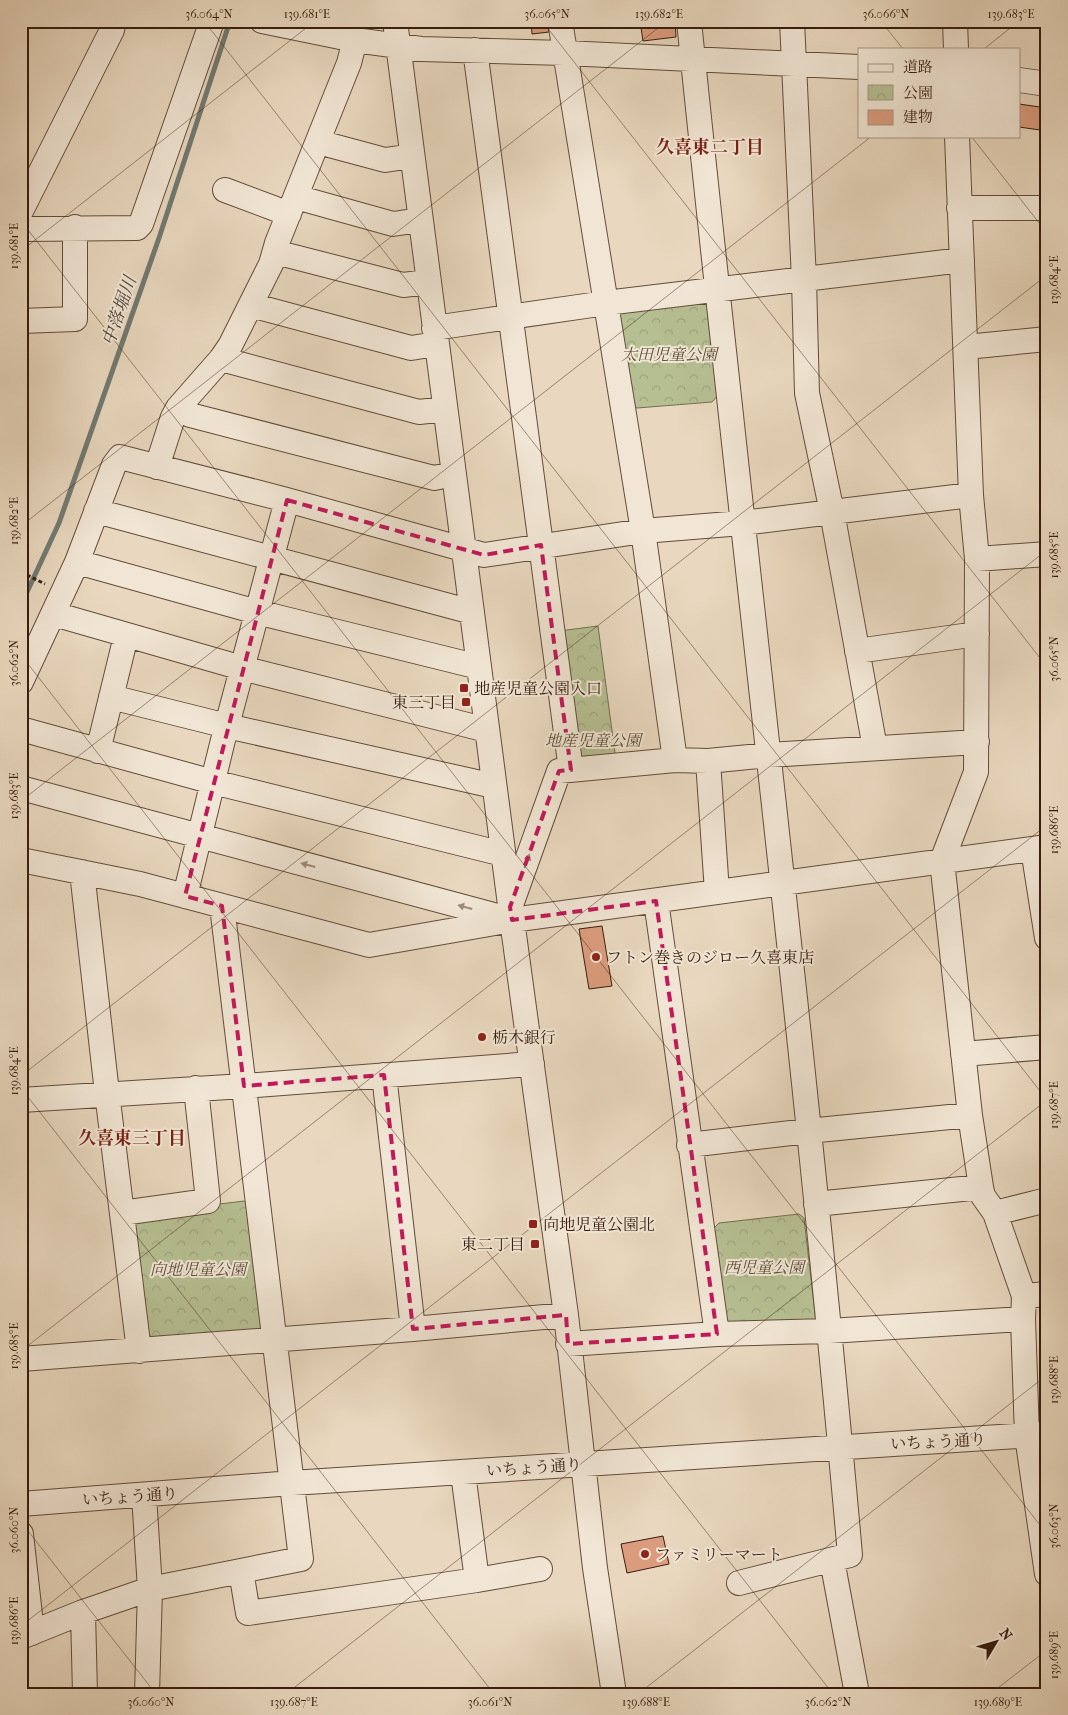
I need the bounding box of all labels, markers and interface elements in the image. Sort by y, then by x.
text: 36.064°N [185,7,233,21]
text: 139.681°E [284,7,330,21]
text: 36.065°N [524,7,570,21]
text: 139.682°E [635,7,683,21]
text: 36.066°N [863,7,909,21]
text: 139.683°E [988,7,1034,21]
legend [858,48,1020,138]
text: 道路 [903,58,933,76]
text: 公園 [903,84,933,102]
text: 建物 [903,108,933,126]
district label: 久喜東二丁目 [656,137,764,158]
text: 139.681°E [7,223,21,269]
text: 139.684°E [1047,255,1061,305]
water label: 中落堀川 [98,272,142,349]
park label: 太田児童公園 [621,345,720,364]
text: 139.682°E [7,497,21,545]
text: 139.685°E [1047,531,1061,579]
text: 36.065°N [1047,636,1061,682]
text: 36.062°N [7,640,21,686]
place label: 地産児童公園入口 [474,679,602,698]
marker: 地産児童公園入口 [458,682,470,694]
place label: 東三丁目 [392,693,456,712]
marker: 東三丁目 [460,696,472,708]
park label: 地産児童公園 [545,731,644,750]
text: 139.683°E [7,773,21,819]
text: 139.686°E [1047,806,1061,854]
one-way arrow [523,854,531,869]
one-way arrow [300,860,315,868]
one-way arrow [457,903,472,911]
place label: フトン巻きのジロー久喜東店 [606,948,814,967]
marker: フトン巻きのジロー久喜東店 [590,951,602,963]
place label: 栃木銀行 [492,1028,556,1047]
marker: 栃木銀行 [476,1031,488,1043]
text: 139.684°E [7,1046,21,1096]
text: 139.687°E [1047,1081,1061,1129]
district label: 久喜東三丁目 [78,1128,186,1149]
place label: 向地児童公園北 [543,1215,655,1234]
marker: 向地児童公園北 [527,1218,539,1230]
place label: 東二丁目 [461,1235,525,1254]
marker: 東二丁目 [529,1238,541,1250]
park label: 西児童公園 [724,1258,807,1277]
park label: 向地児童公園 [150,1260,249,1279]
text: 139.685°E [7,1322,21,1370]
text: 139.688°E [1047,1356,1061,1404]
street label: いちょう通り [890,1429,986,1453]
street label: いちょう通り [485,1455,583,1480]
street label: いちょう通り [81,1484,179,1509]
text: 36.063°N [1047,1503,1061,1549]
text: 36.060°N [7,1507,21,1553]
place label: ファミリーマート [655,1545,783,1564]
marker: ファミリーマート [639,1548,651,1560]
text: 139.686°E [7,1597,21,1645]
north arrow [970,1618,1020,1668]
text: N [996,1625,1016,1644]
text: 139.689°E [1047,1631,1061,1679]
text: 36.060°N [128,1695,174,1709]
text: 139.687°E [270,1695,318,1709]
text: 36.061°N [468,1695,512,1709]
text: 139.688°E [622,1695,670,1709]
text: 36.062°N [805,1695,851,1709]
text: 139.689°E [974,1695,1022,1709]

